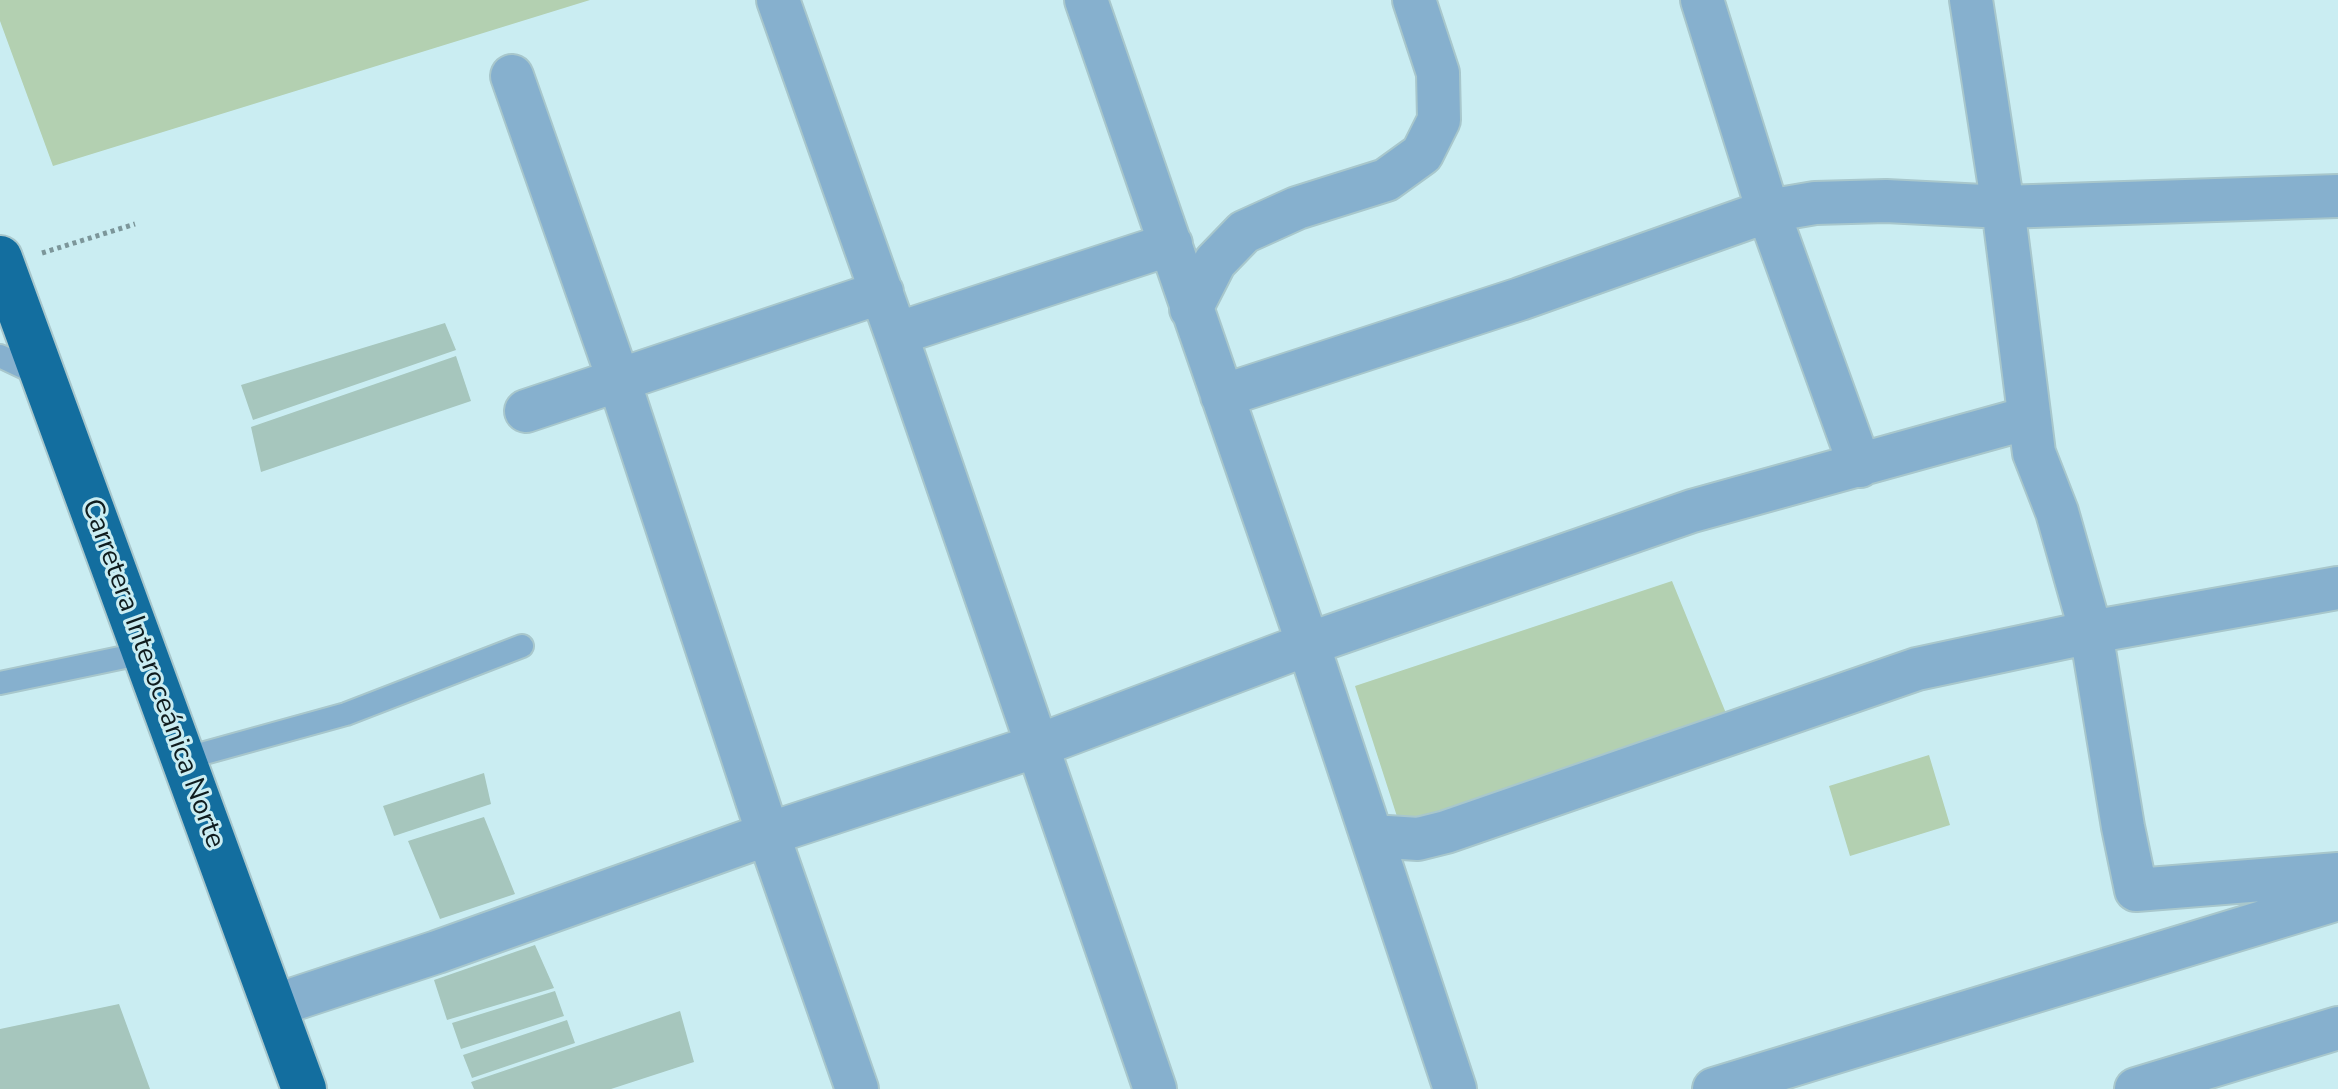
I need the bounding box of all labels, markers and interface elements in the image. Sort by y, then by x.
street label: Carretera Interoceánica Norte [73,495,231,853]

